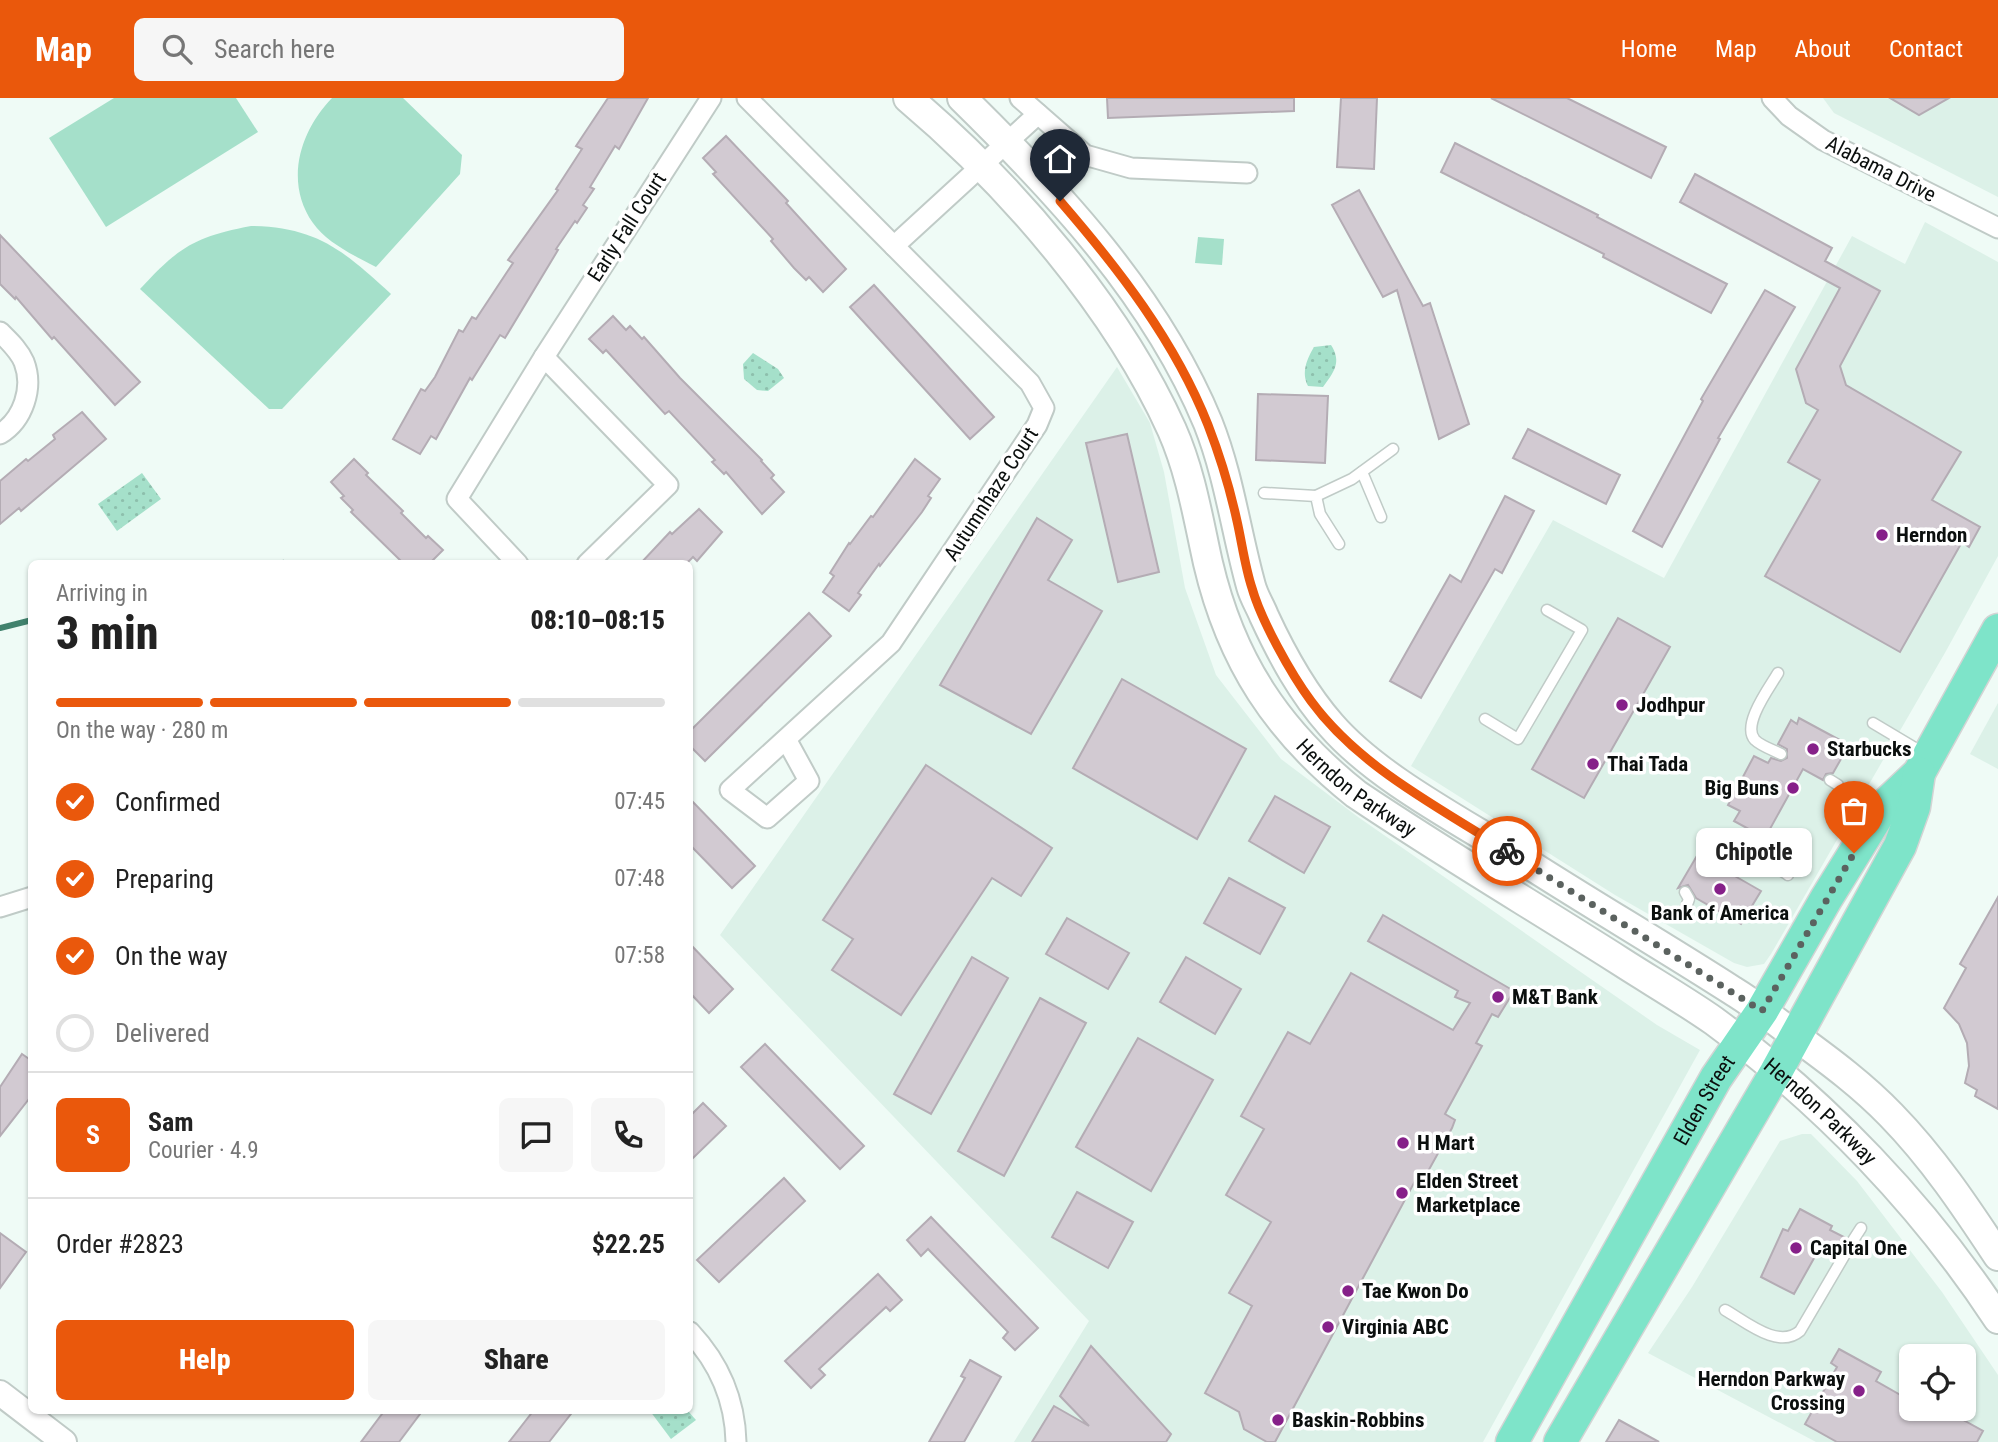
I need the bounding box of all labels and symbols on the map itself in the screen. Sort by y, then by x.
pin [1030,129,1090,201]
street label: Alabama Drive [1822,131,1940,207]
street label: Early Fall Court [583,168,671,286]
street label: Autumnhaze Court [939,423,1043,565]
place label: Herndon [1896,523,1967,547]
marker: Herndon [1874,527,1890,543]
place label: Jodhpur [1636,693,1705,717]
marker: Jodhpur [1614,697,1630,713]
street label: Herndon Parkway [1291,734,1421,842]
place label: Starbucks [1827,737,1912,761]
marker: Starbucks [1805,741,1821,757]
place label: Thai Tada [1607,752,1688,776]
marker: Thai Tada [1585,756,1601,772]
place label: Big Buns [1705,776,1779,800]
marker: Big Buns [1785,780,1801,796]
pin [1824,781,1884,853]
courier [1472,816,1542,886]
callout: Chipotle [1696,828,1812,878]
marker: Bank of America [1712,881,1728,897]
place label: Bank of America [1651,901,1789,925]
place label: M&T Bank [1512,985,1599,1009]
marker: M&T Bank [1490,989,1506,1005]
street label: Elden Street [1669,1051,1740,1149]
street label: Herndon Parkway [1759,1053,1882,1170]
place label: H Mart [1417,1131,1474,1155]
marker: H Mart [1395,1135,1411,1151]
place label: Elden Street Marketplace [1416,1169,1520,1217]
marker: Elden Street Marketplace [1394,1185,1410,1201]
place label: Capital One [1810,1236,1907,1260]
marker: Capital One [1788,1240,1804,1256]
place label: Tae Kwon Do [1362,1279,1469,1303]
marker: Tae Kwon Do [1340,1283,1356,1299]
place label: Virginia ABC [1342,1315,1449,1339]
marker: Virginia ABC [1320,1319,1336,1335]
place label: Herndon Parkway Crossing [1698,1367,1846,1415]
marker: Herndon Parkway Crossing [1851,1383,1867,1399]
place label: Baskin-Robbins [1292,1408,1424,1432]
marker: Baskin-Robbins [1270,1412,1286,1428]

